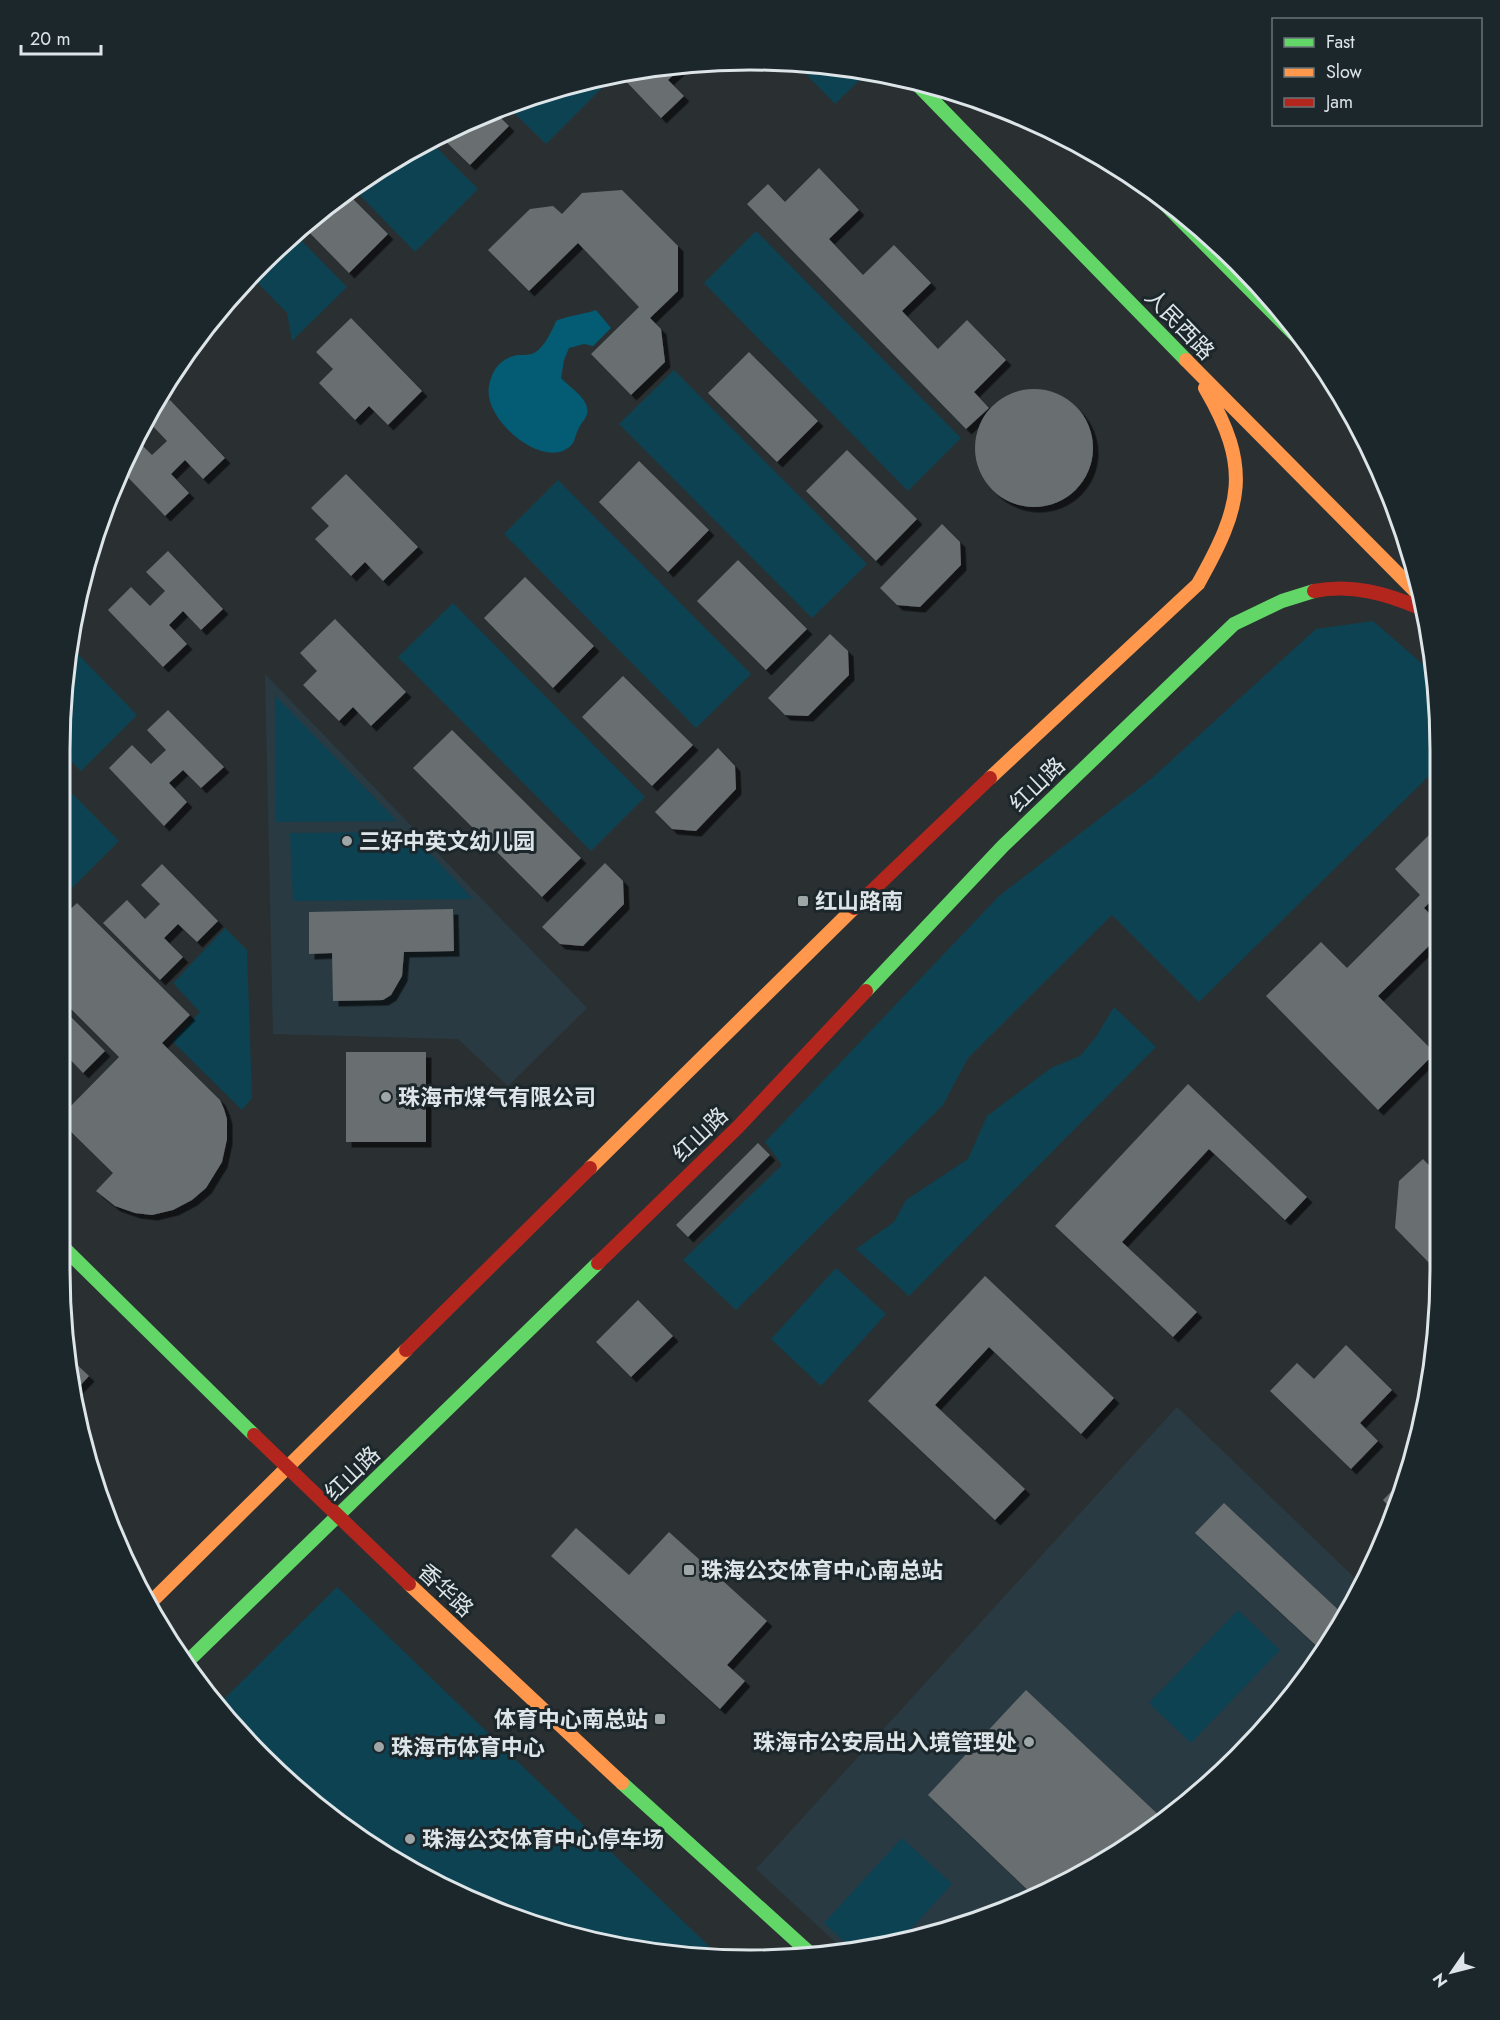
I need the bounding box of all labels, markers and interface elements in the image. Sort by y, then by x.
scale bar [21,18,100,56]
legend [1272,18,1482,126]
text: 20 m [30,26,70,52]
text: Fast [1326,29,1355,55]
text: Slow [1326,59,1363,85]
text: Jam [1324,89,1353,115]
street label: 人民西路 [1138,281,1222,367]
street label: 红山路 [1002,750,1072,818]
place label: 三好中英文幼儿园 [359,825,535,857]
marker: 三好中英文幼儿园 [340,834,354,848]
place label: 红山路南 [815,885,903,917]
marker: 红山路南 [796,894,810,908]
place label: 珠海市煤气有限公司 [398,1081,596,1113]
marker: 珠海市煤气有限公司 [379,1090,393,1104]
street label: 红山路 [665,1100,735,1168]
street label: 红山路 [317,1439,387,1507]
place label: 珠海公交体育中心南总站 [701,1554,943,1586]
street label: 香华路 [411,1556,481,1624]
marker: 珠海公交体育中心南总站 [682,1563,696,1577]
place label: 体育中心南总站 [494,1703,648,1735]
marker: 体育中心南总站 [653,1712,667,1726]
place label: 珠海市公安局出入境管理处 [753,1726,1017,1758]
place label: 珠海市体育中心 [391,1731,545,1763]
marker: 珠海市公安局出入境管理处 [1022,1735,1036,1749]
marker: 珠海市体育中心 [372,1740,386,1754]
place label: 珠海公交体育中心停车场 [422,1823,664,1855]
marker: 珠海公交体育中心停车场 [403,1832,417,1846]
north arrow [1422,1942,1482,2002]
text: N [1427,1969,1453,1992]

